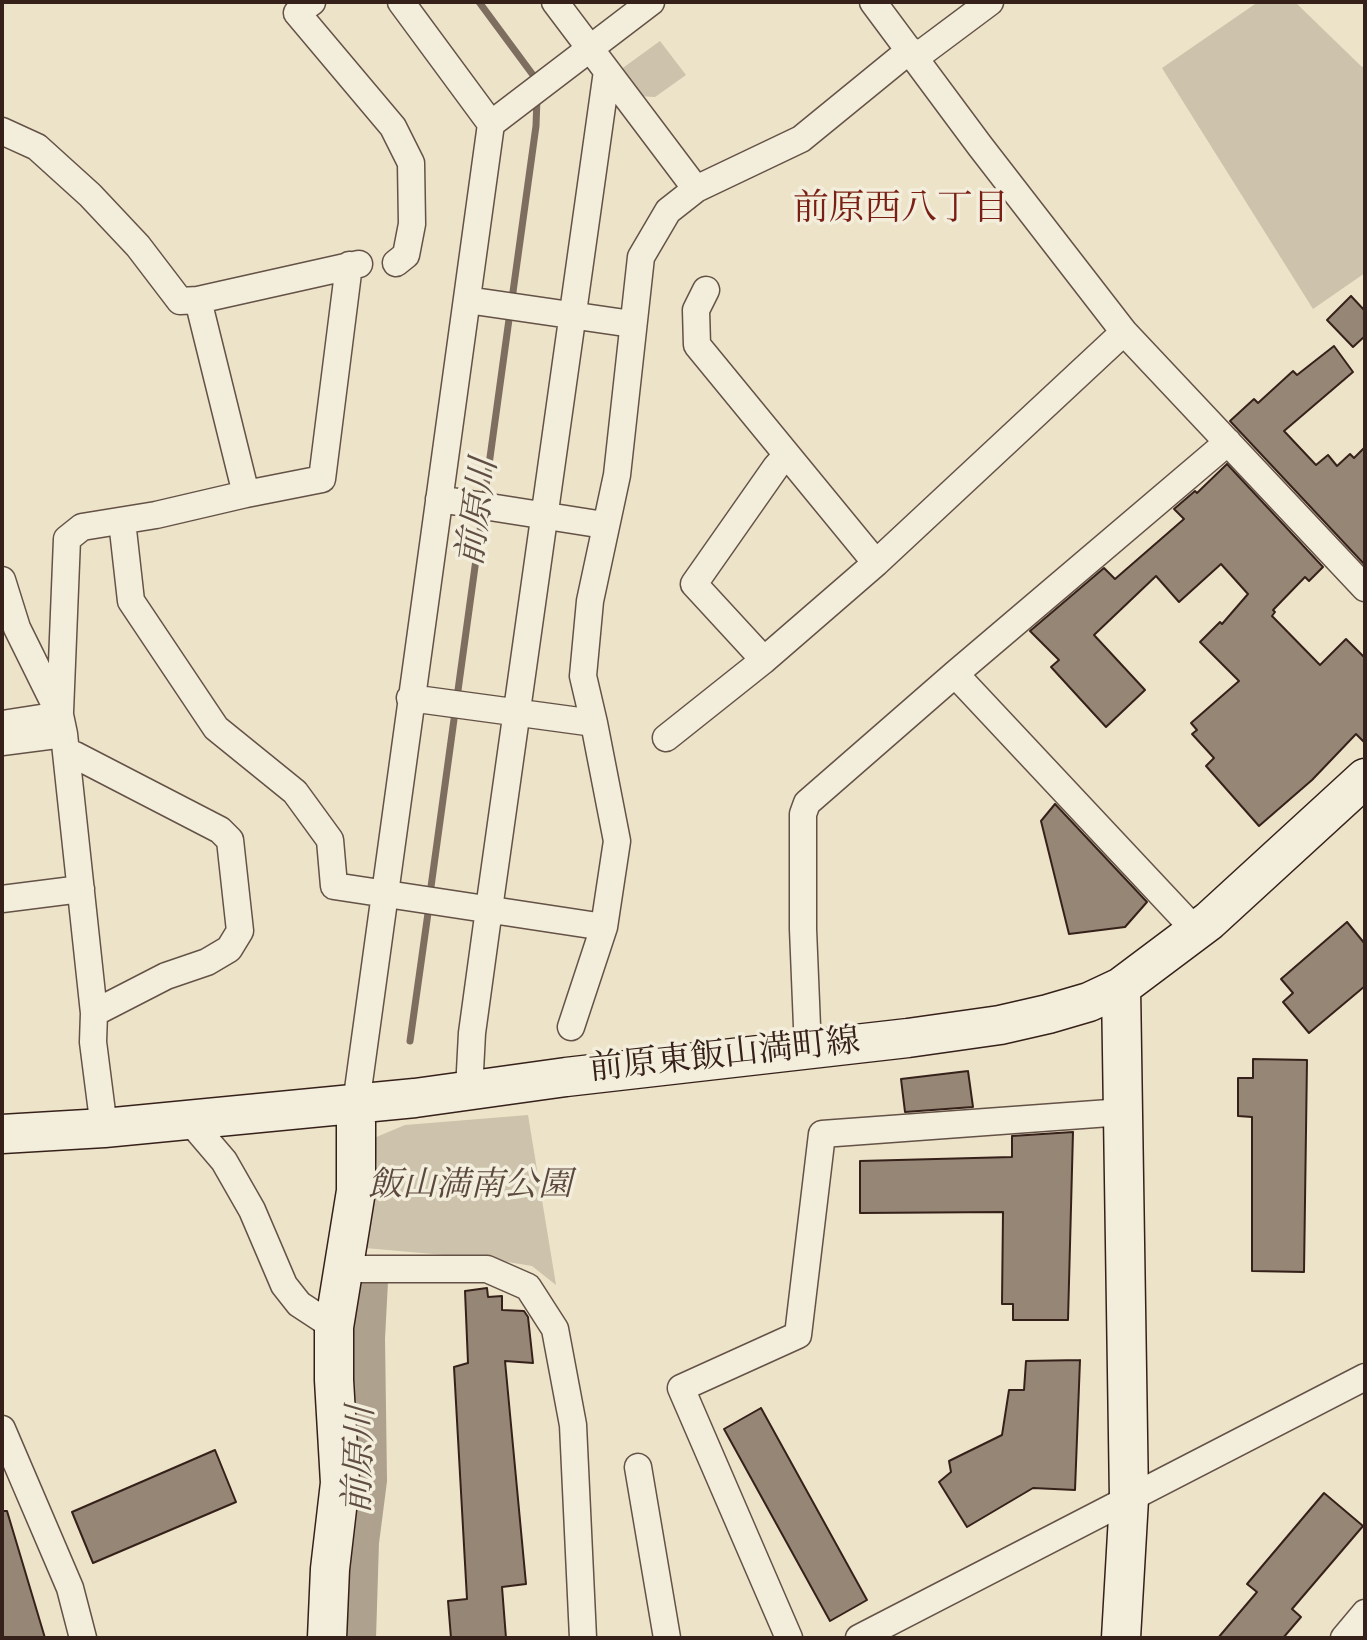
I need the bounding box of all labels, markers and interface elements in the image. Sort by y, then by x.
district label: 前原西八丁目 [793,191,1009,235]
water label: 前原川 [453,457,511,569]
street label: 前原東飯山満町線 [588,1024,862,1094]
park label: 飯山満南公園 [368,1169,572,1209]
water label: 前原川 [341,1405,387,1515]

